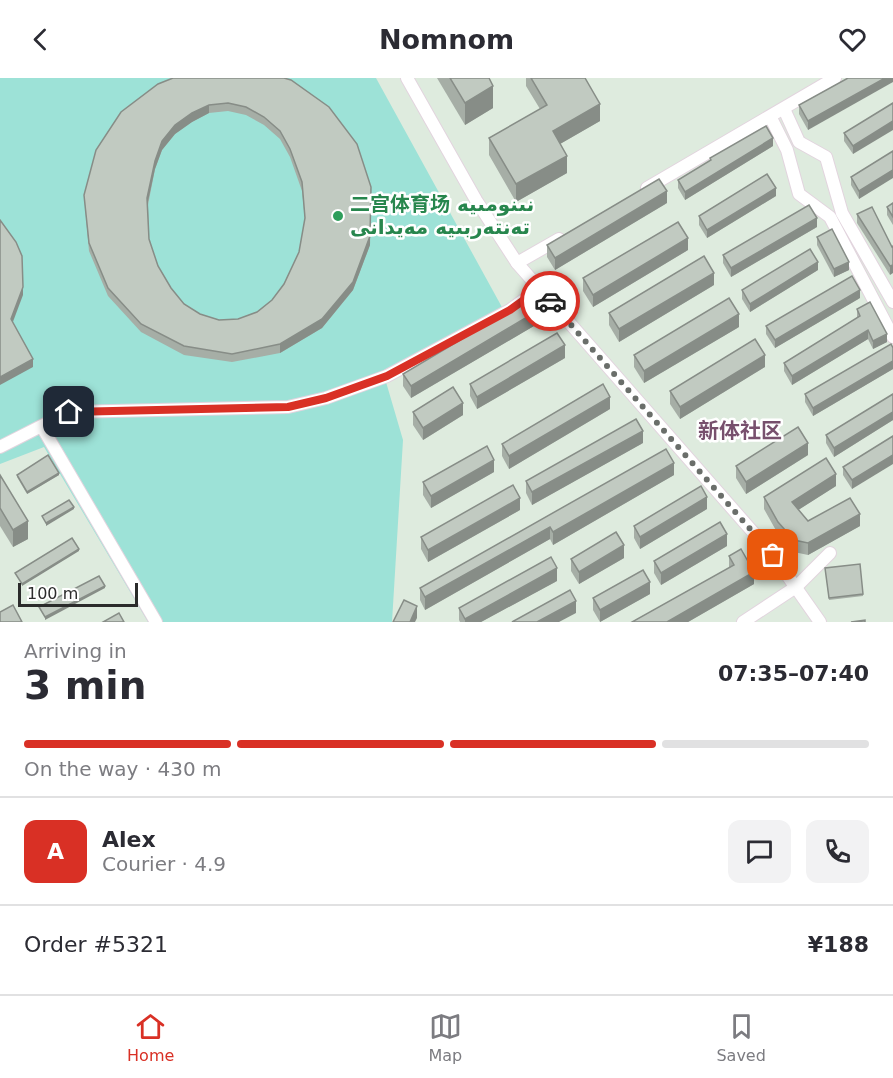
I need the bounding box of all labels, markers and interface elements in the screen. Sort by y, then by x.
icon: back [24,23,57,56]
icon: heart [836,23,869,56]
text: Nomnom [379,24,514,55]
place label: 二宫体育场 نىنومىيە تەنتەربىيە مەيدانى [350,192,534,239]
marker: 二宫体育场 نىنومىيە تەنتەربىيە مەيدانى [331,209,345,223]
courier [520,271,580,331]
icon: car [534,285,567,318]
pin [43,386,94,437]
icon: home [52,395,85,428]
district label: 新体社区 [698,419,782,443]
pin [747,529,798,580]
icon: bag [756,538,789,571]
scale bar [18,580,138,608]
text: 100 m [27,584,78,603]
text: Arriving in [24,639,127,663]
text: 07:35–07:40 [718,661,869,686]
text: 3 min [24,663,146,708]
text: On the way · 430 m [24,757,222,781]
button: chat [728,820,791,883]
button: phone [806,820,869,883]
text: Alex [102,827,156,852]
text: A [47,839,64,864]
text: Courier · 4.9 [102,852,226,876]
text: Order #5321 [24,932,168,957]
text: ¥188 [808,932,869,957]
tab: Home [127,1010,174,1065]
tab: Map [429,1010,462,1065]
tab: Saved [716,1010,766,1065]

